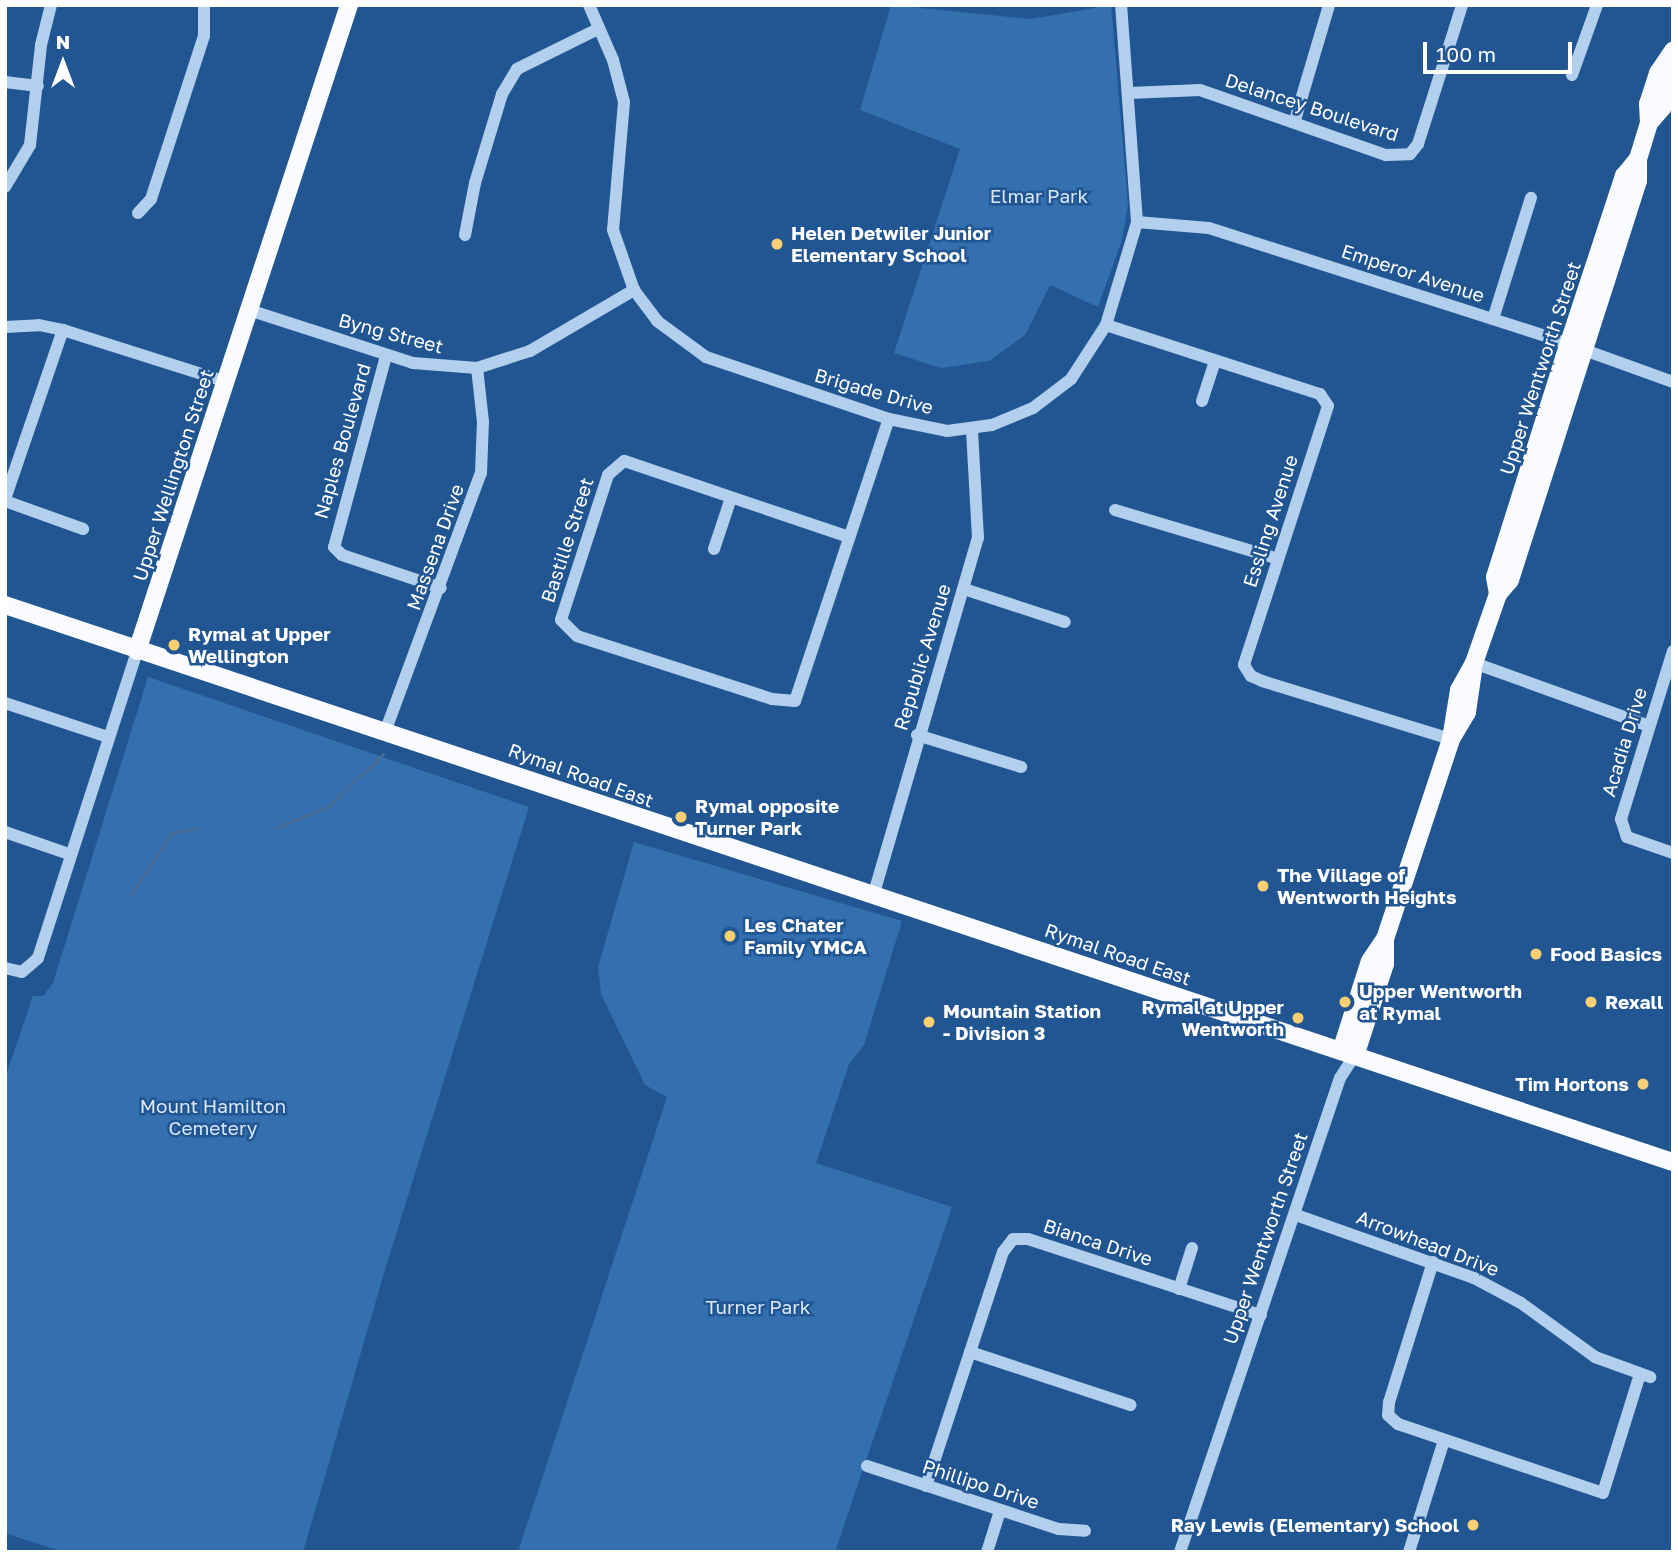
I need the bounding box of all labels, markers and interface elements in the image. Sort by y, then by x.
north arrow [28,28,98,98]
scale bar [1426,28,1575,72]
text: N [56,30,70,53]
text: 100 m [1436,41,1496,67]
street label: Delancey Boulevard [1222,68,1402,146]
park label: Elmar Park [990,185,1088,207]
place label: Helen Detwiler Junior Elementary School [791,222,991,266]
marker: Helen Detwiler Junior Elementary School [769,236,785,252]
street label: Emperor Avenue [1339,239,1487,307]
street label: Upper Wentworth Street [1495,258,1585,478]
street label: Byng Street [336,308,446,358]
street label: Naples Boulevard [309,361,375,521]
street label: Brigade Drive [812,363,936,419]
street label: Upper Wellington Street [128,366,218,584]
street label: Essling Avenue [1238,452,1302,590]
street label: Bastille Street [536,475,598,605]
street label: Massena Drive [402,481,468,613]
street label: Republic Avenue [889,581,955,733]
place label: Rymal at Upper Wellington [188,623,331,667]
marker: Rymal at Upper Wellington [166,637,182,653]
street label: Acadia Drive [1597,685,1651,799]
street label: Rymal Road East [505,738,657,812]
place label: Rymal opposite Turner Park [695,795,839,839]
marker: Rymal opposite Turner Park [673,809,689,825]
place label: The Village of Wentworth Heights [1277,864,1457,908]
marker: The Village of Wentworth Heights [1255,878,1271,894]
place label: Les Chater Family YMCA [744,914,867,958]
street label: Rymal Road East [1042,918,1194,990]
marker: Les Chater Family YMCA [722,928,738,944]
place label: Food Basics [1550,943,1662,965]
marker: Food Basics [1528,946,1544,962]
place label: Upper Wentworth at Rymal [1359,980,1522,1024]
place label: Rexall [1605,991,1663,1013]
marker: Upper Wentworth at Rymal [1337,994,1353,1010]
marker: Rexall [1583,994,1599,1010]
place label: Rymal at Upper Wentworth [1141,996,1284,1040]
place label: Mountain Station - Division 3 [943,1000,1101,1044]
marker: Rymal at Upper Wentworth [1290,1010,1306,1026]
marker: Mountain Station - Division 3 [921,1014,937,1030]
place label: Tim Hortons [1515,1073,1629,1095]
marker: Tim Hortons [1635,1076,1651,1092]
park label: Mount Hamilton Cemetery [140,1095,286,1139]
street label: Upper Wentworth Street [1218,1129,1312,1347]
street label: Arrowhead Drive [1353,1205,1503,1281]
street label: Bianca Drive [1041,1214,1155,1270]
park label: Turner Park [706,1296,810,1318]
street label: Phillipo Drive [920,1454,1042,1514]
place label: Ray Lewis (Elementary) School [1171,1514,1459,1536]
marker: Ray Lewis (Elementary) School [1465,1517,1481,1533]

